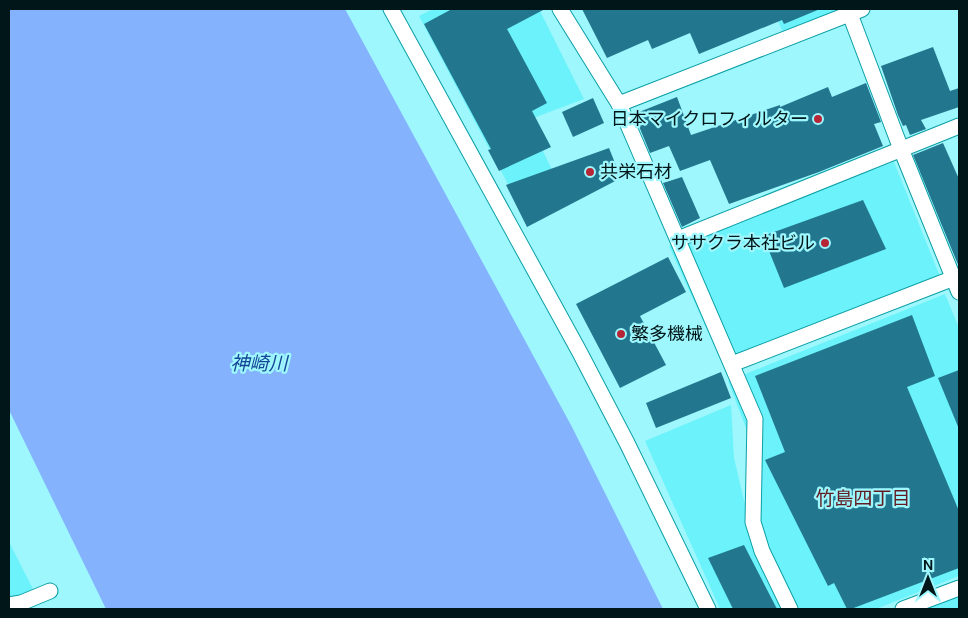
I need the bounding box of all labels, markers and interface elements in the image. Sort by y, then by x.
place label: 日本マイクロフィルター [611,107,808,131]
marker: 日本マイクロフィルター [812,113,824,125]
place label: 共栄石材 [600,160,672,184]
marker: 共栄石材 [584,166,596,178]
place label: ササクラ本社ビル [671,231,815,255]
marker: ササクラ本社ビル [819,237,831,249]
place label: 繁多機械 [631,322,703,346]
marker: 繁多機械 [615,328,627,340]
water label: 神崎川 [230,351,289,376]
district label: 竹島四丁目 [815,486,911,511]
north arrow [903,553,953,603]
text: N [923,556,933,574]

